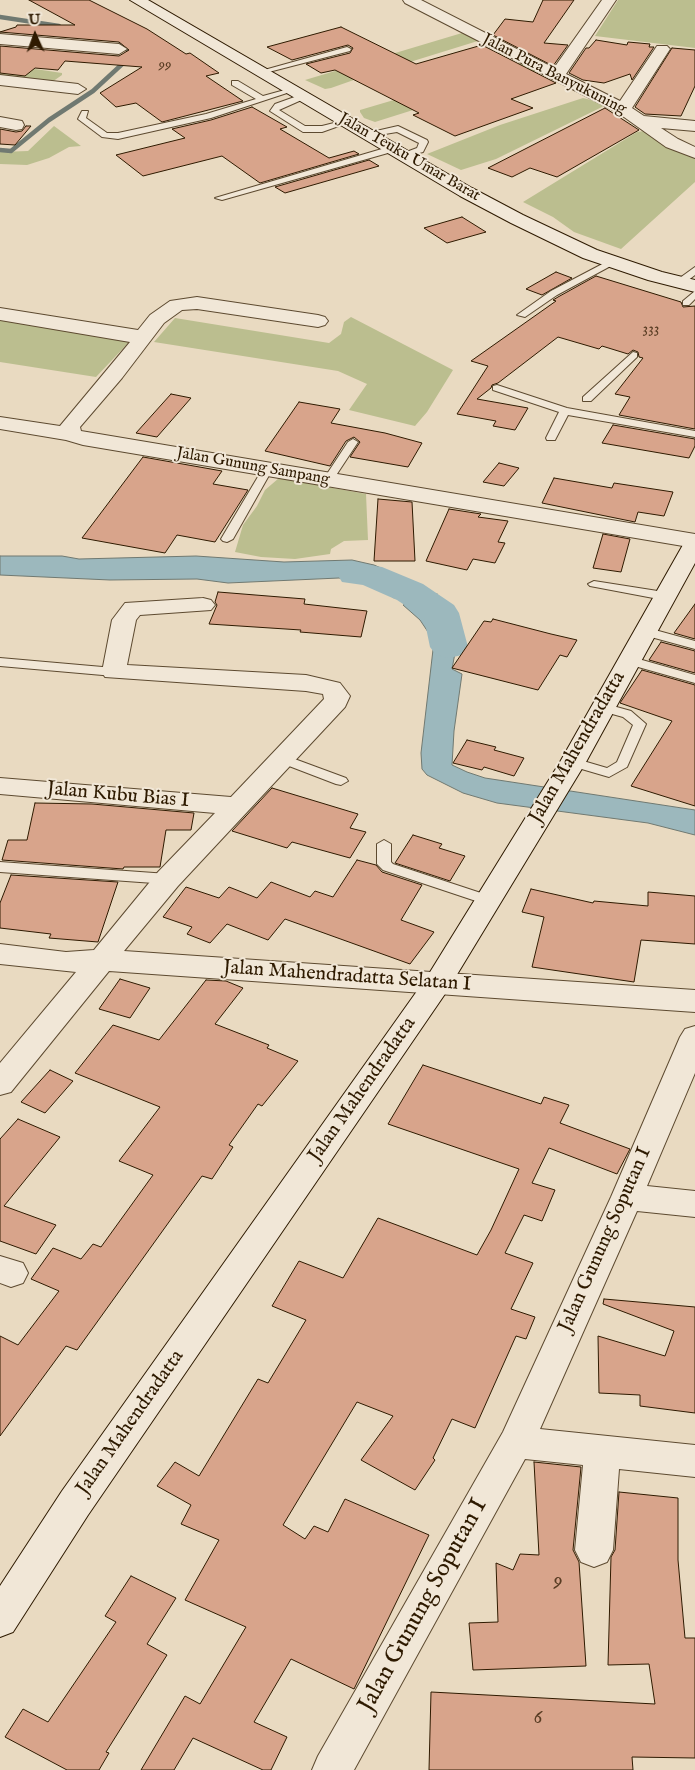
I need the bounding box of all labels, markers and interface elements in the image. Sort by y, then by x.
north arrow [10,10,60,60]
text: U [28,11,41,29]
street label: Jalan Pura Banyukuning [479,30,629,120]
house number: 99 [158,57,172,75]
street label: Jalan Teuku Umar Barat [335,110,483,206]
house number: 333 [643,321,659,339]
street label: Jalan Gunung Sampang [175,444,331,490]
street label: Jalan Mahendradatta [525,668,631,828]
street label: Jalan Kubu Bias I [46,778,190,814]
street label: Jalan Mahendradatta Selatan I [222,956,472,998]
street label: Jalan Mahendradatta [304,1013,422,1167]
street label: Jalan Gunung Soputan I [554,1144,658,1336]
street label: Jalan Mahendradatta [72,1346,190,1500]
street label: Jalan Gunung Soputan I [353,1494,495,1718]
house number: 9 [553,1569,563,1595]
house number: 6 [534,1706,542,1732]

